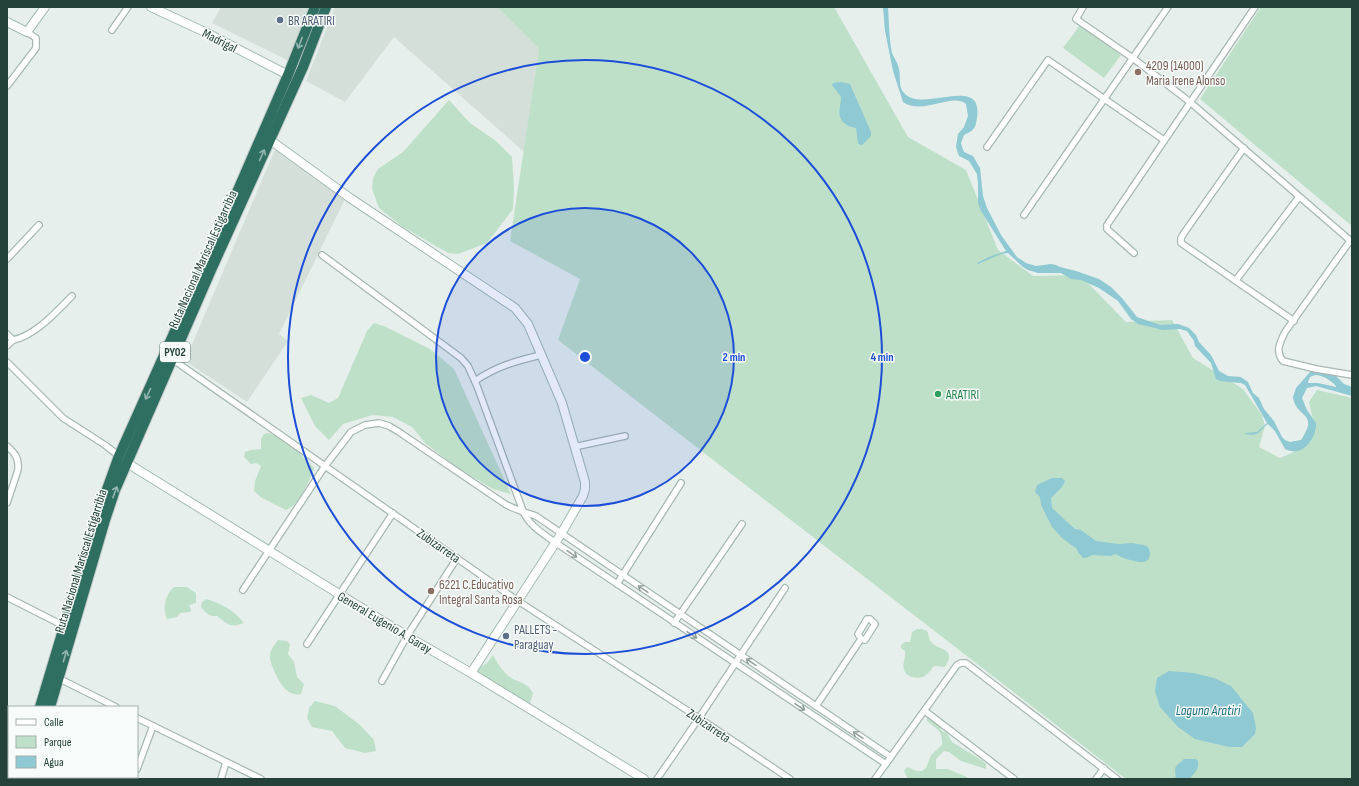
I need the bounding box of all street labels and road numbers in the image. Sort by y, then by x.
street label: Madrigal [200,25,240,56]
street label: Ruta Nacional Mariscal Estigarribia [165,188,241,331]
road number: PY02 [160,342,190,362]
street label: Ruta Nacional Mariscal Estigarribia [51,488,110,635]
street label: Zubizarreta [414,525,463,567]
street label: General Eugenio A. Garay [334,588,435,657]
street label: Zubizarreta [683,705,733,746]

